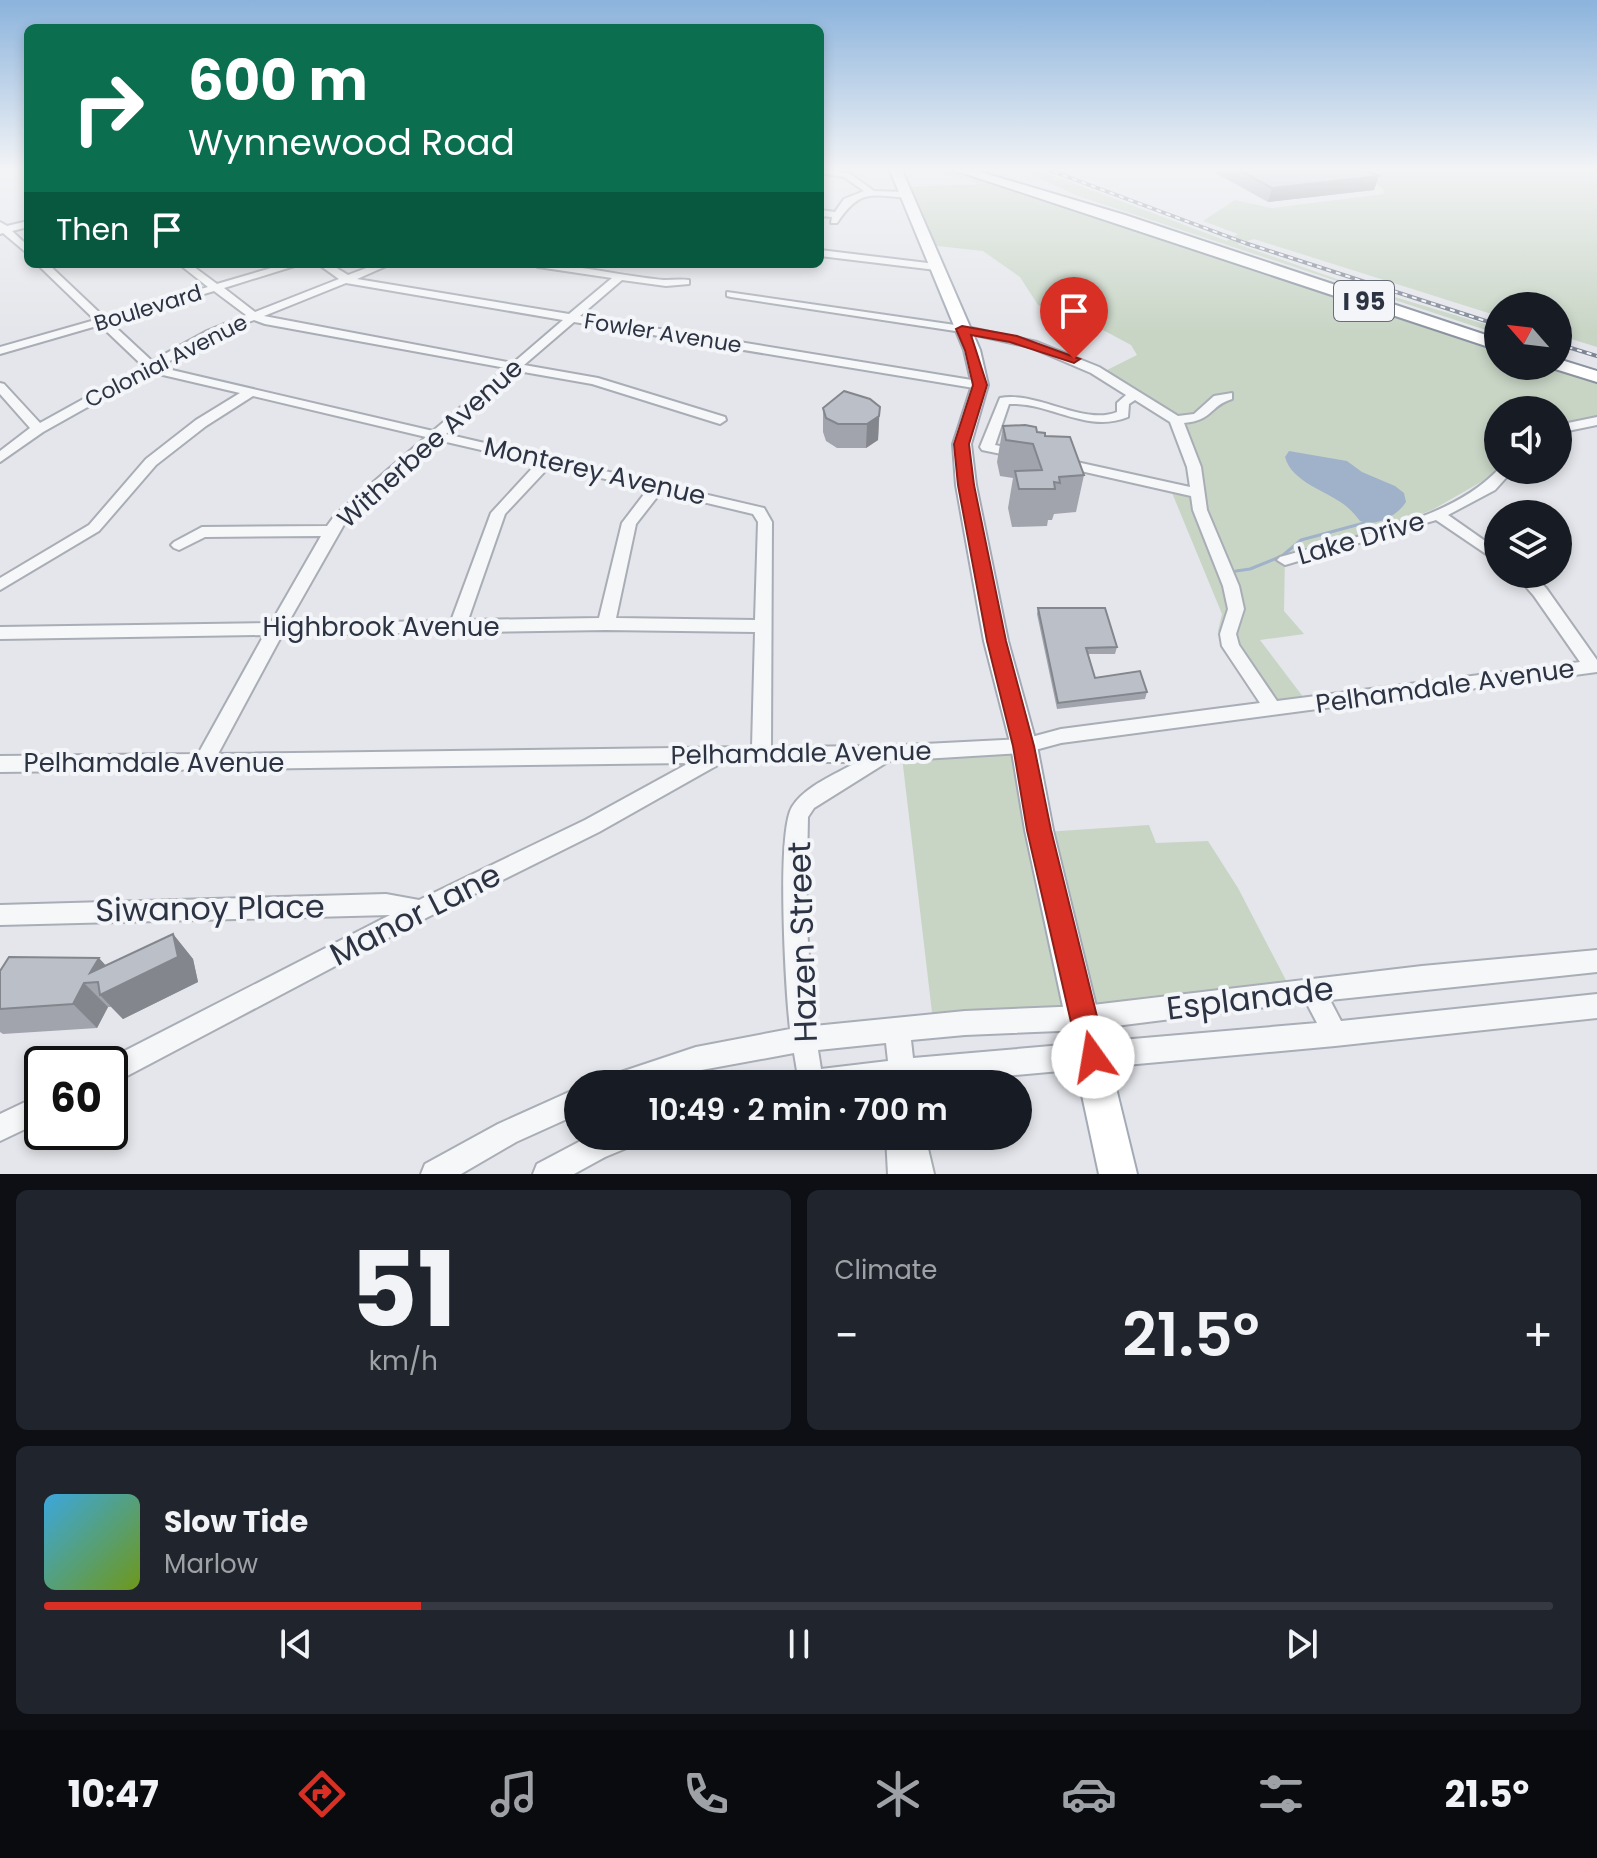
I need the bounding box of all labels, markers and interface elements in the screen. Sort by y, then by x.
text: 600 m [188,41,368,120]
icon: right [56,56,160,160]
text: Wynnewood Road [188,117,515,168]
text: Then [56,208,129,251]
icon: arrive [145,208,189,252]
street label: Boulevard [90,277,206,339]
pin [1040,277,1108,359]
road number: I 95 [1334,281,1394,321]
icon: arrive [1052,289,1096,333]
north arrow [1484,292,1572,380]
map controls [1484,292,1572,588]
street label: Fowler Avenue [582,305,744,361]
street label: Colonial Avenue [79,307,253,415]
street label: Witherbee Avenue [329,350,531,536]
button: sound [1484,396,1572,484]
street label: Monterey Avenue [481,428,709,514]
button: layers [1484,500,1572,588]
street label: Lake Drive [1293,503,1429,573]
street label: Highbrook Avenue [262,609,500,645]
street label: Pelhamdale Avenue [1313,650,1577,722]
street label: Pelhamdale Avenue [670,733,932,773]
street label: Pelhamdale Avenue [24,745,284,781]
street label: Hazen Street [776,841,828,1043]
street label: Manor Lane [322,852,508,976]
street label: Siwanoy Place [95,884,325,932]
street label: Esplanade [1164,965,1336,1031]
position arrow [1051,1015,1135,1099]
speed limit sign: 60 [24,1046,128,1150]
text: 10:49 · 2 min · 700 m [648,1088,948,1131]
text: 51 [350,1217,457,1362]
text: Climate [835,1252,937,1288]
text: 21.5° [1122,1293,1259,1377]
text: − [835,1305,859,1366]
text: + [1523,1305,1553,1366]
text: km/h [369,1343,438,1379]
text: Slow Tide [164,1500,308,1543]
text: Marlow [164,1546,258,1582]
icon: previous [274,1622,318,1666]
icon: pause [777,1622,821,1666]
icon: next [1280,1622,1324,1666]
icon: directions [294,1766,350,1822]
icon: music [486,1766,542,1822]
icon: phone [678,1766,734,1822]
icon: climate [870,1766,926,1822]
icon: car [1061,1766,1117,1822]
icon: filters [1253,1766,1309,1822]
text: 10:47 [68,1769,159,1820]
text: 21.5° [1445,1769,1529,1820]

